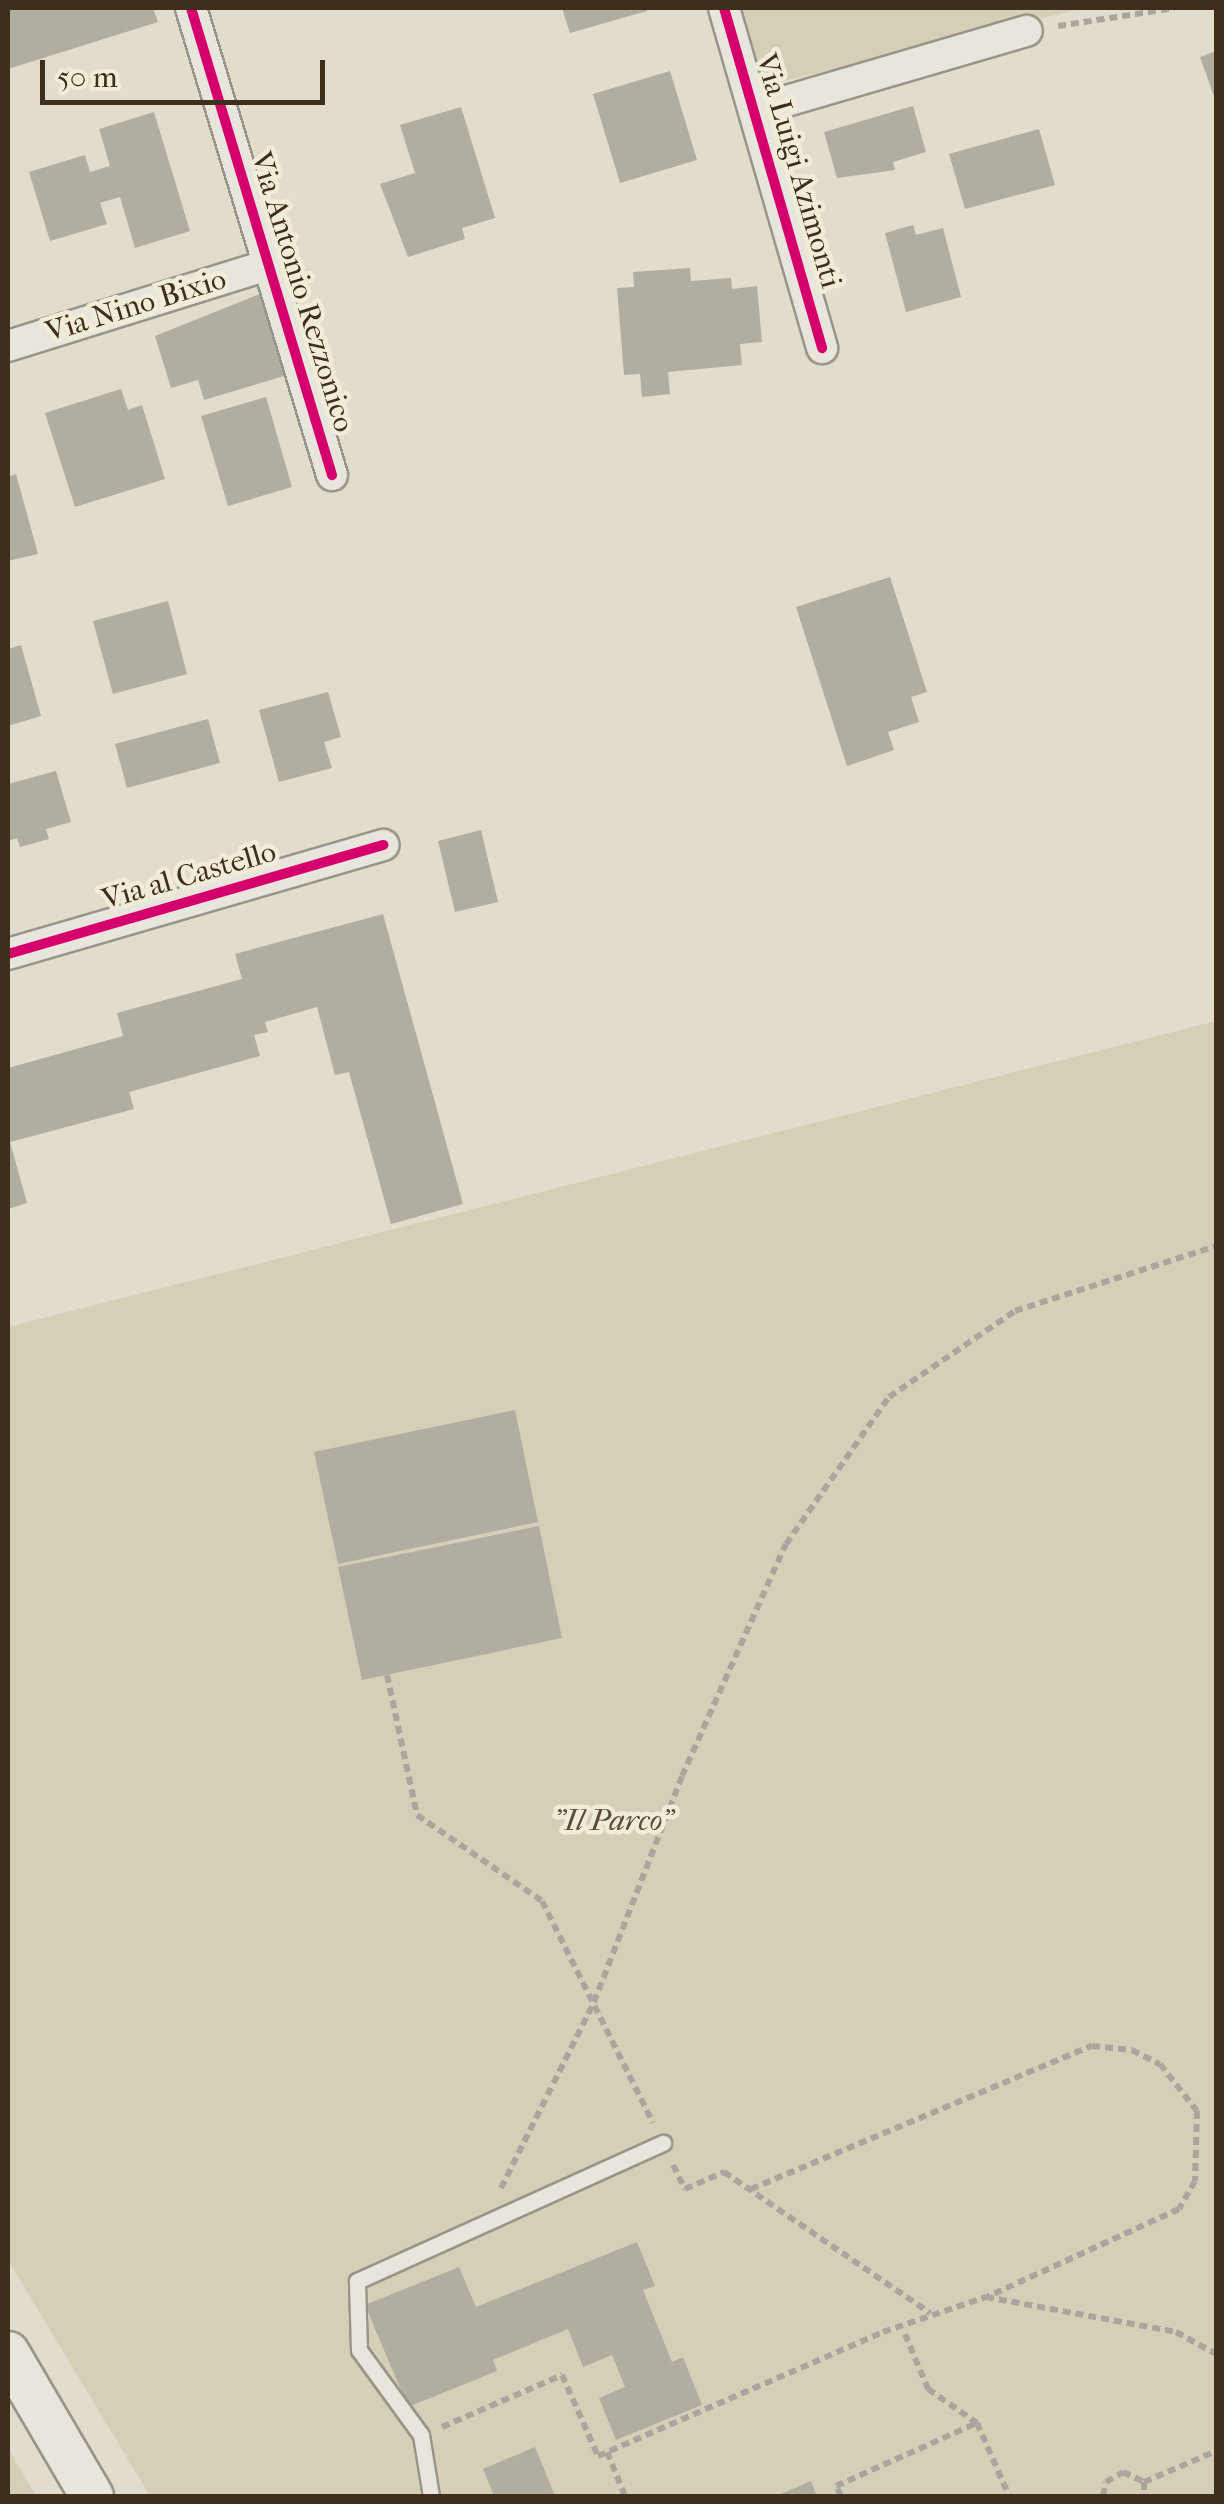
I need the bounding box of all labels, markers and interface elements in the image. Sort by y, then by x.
scale bar [45,40,330,102]
street label: Via Luigi Azimonti [747,50,849,292]
text: 50 m [57,60,118,95]
street label: Via Antonio Rezzonico [242,148,362,436]
street label: Via Nino Bixio [41,261,231,351]
street label: Via al Castello [98,834,280,918]
park label: "Il Parco" [553,1803,673,1839]

